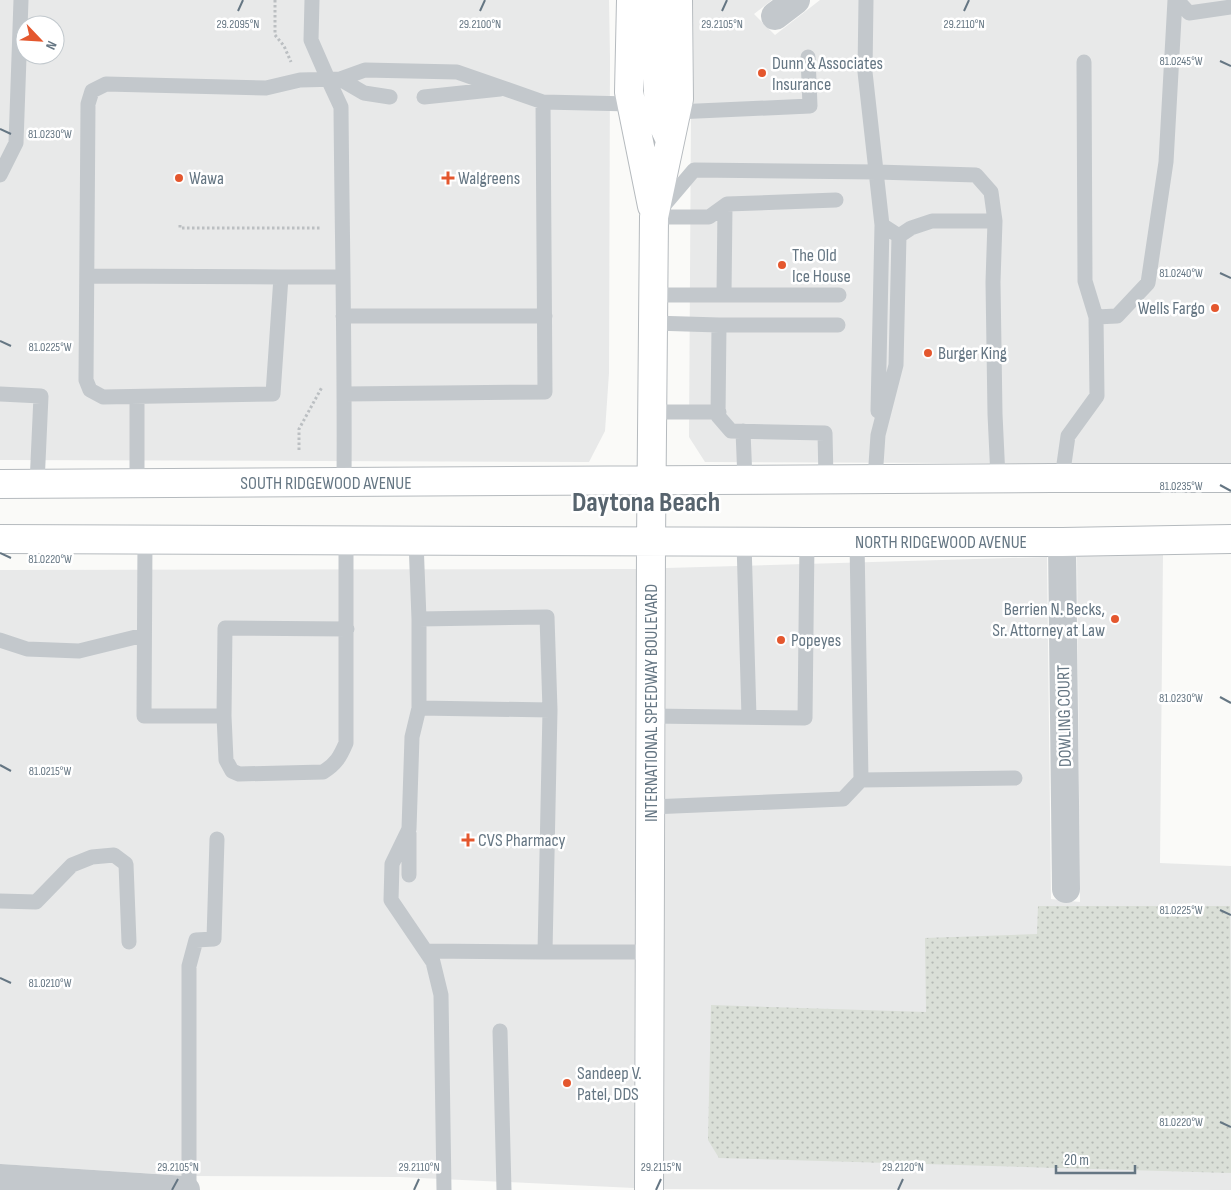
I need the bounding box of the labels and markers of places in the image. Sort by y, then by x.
place label: Dunn & Associates Insurance [772,53,883,95]
marker: Dunn & Associates Insurance [756,67,768,79]
place label: Wawa [189,168,224,189]
place label: Walgreens [458,168,520,189]
marker: Wawa [173,172,185,184]
marker: Walgreens [442,172,454,184]
place label: The Old Ice House [792,245,851,287]
marker: The Old Ice House [776,259,788,271]
place label: Wells Fargo [1138,298,1205,319]
marker: Wells Fargo [1209,302,1221,314]
place label: Burger King [938,343,1007,364]
marker: Burger King [922,347,934,359]
place label: Berrien N. Becks, Sr. Attorney at Law [992,599,1105,641]
marker: Berrien N. Becks, Sr. Attorney at Law [1109,613,1121,625]
place label: Popeyes [791,630,841,651]
marker: Popeyes [775,634,787,646]
place label: CVS Pharmacy [478,830,565,851]
marker: CVS Pharmacy [462,834,474,846]
place label: Sandeep V. Patel, DDS [577,1063,642,1105]
marker: Sandeep V. Patel, DDS [561,1077,573,1089]

